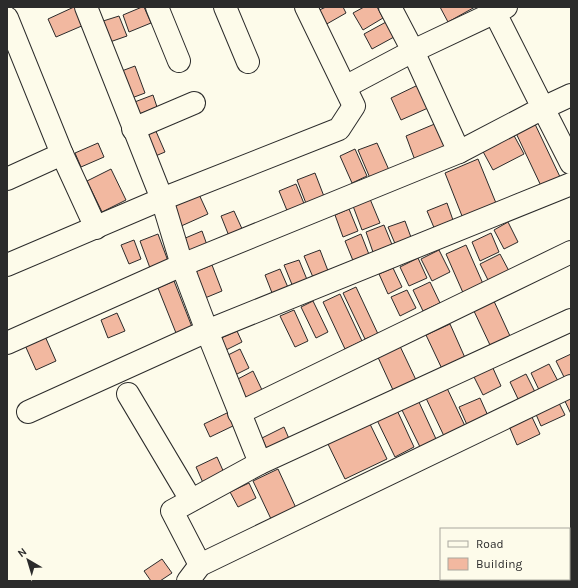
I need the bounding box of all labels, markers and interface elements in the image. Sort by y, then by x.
legend [440,528,570,580]
text: Road [476,537,504,551]
north arrow [8,540,48,580]
text: N [15,545,29,560]
text: Building [476,557,523,571]

